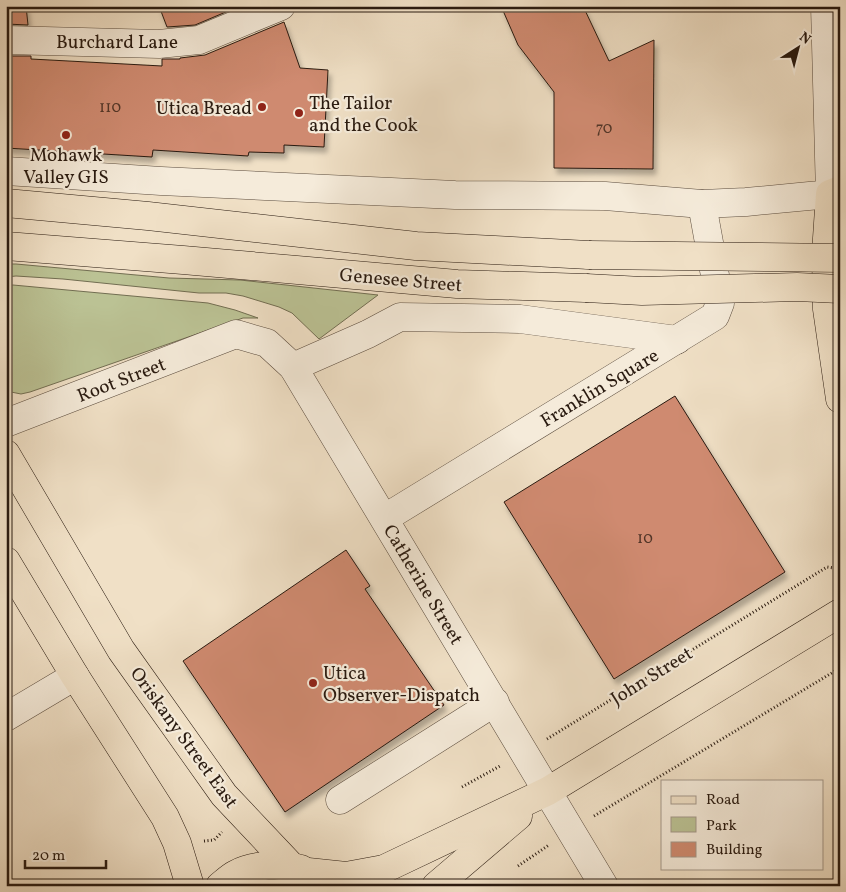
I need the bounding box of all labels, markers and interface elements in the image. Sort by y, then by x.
north arrow [774,22,824,72]
text: N [795,28,814,49]
street label: Burchard Lane [56,30,178,56]
place label: The Tailor and the Cook [309,91,418,139]
place label: Utica Bread [156,96,252,122]
house number: 110 [99,97,121,119]
marker: Utica Bread [256,101,268,113]
marker: The Tailor and the Cook [293,107,305,119]
house number: 70 [596,118,612,140]
marker: Mohawk Valley GIS [60,129,72,141]
place label: Mohawk Valley GIS [23,143,109,191]
street label: Genesee Street [338,263,464,299]
street label: Franklin Square [536,343,664,434]
street label: Root Street [74,352,170,410]
street label: Catherine Street [376,520,469,650]
house number: 10 [637,528,653,550]
street label: John Street [606,641,698,712]
place label: Utica Observer-Dispatch [323,661,480,709]
street label: Oriskany Street East [123,662,244,814]
marker: Utica Observer-Dispatch [307,677,319,689]
legend [661,780,824,870]
text: Road [706,790,740,811]
text: Park [706,816,737,837]
scale bar [25,837,106,869]
text: Building [706,840,763,861]
text: 20 m [32,846,65,867]

